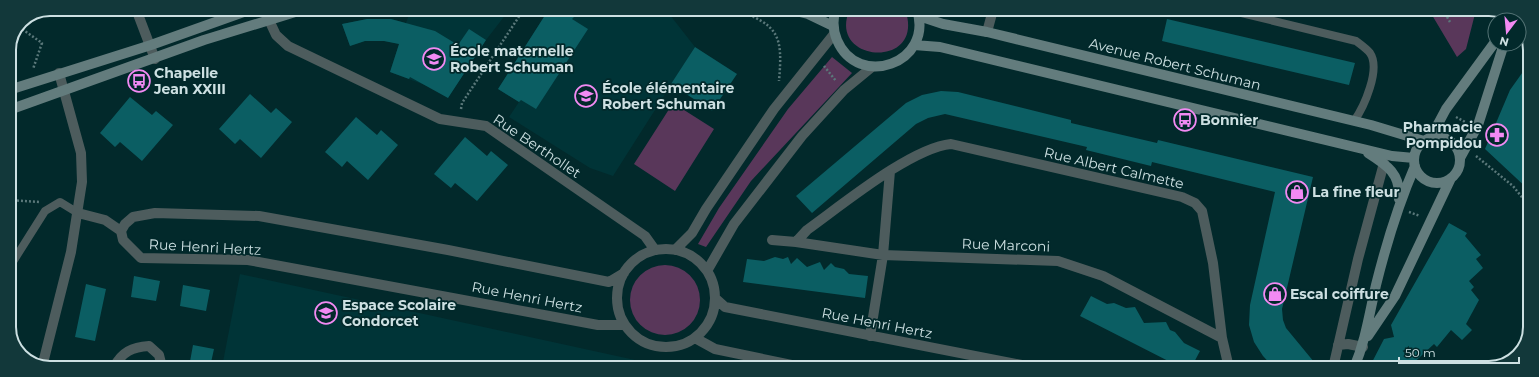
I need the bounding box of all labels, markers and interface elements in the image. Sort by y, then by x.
north arrow [1487,12,1527,52]
street label: Avenue Robert Schuman [1087,34,1263,94]
text: N [1498,34,1510,50]
place label: École maternelle Robert Schuman [450,42,574,76]
school or university icon: École maternelle Robert Schuman [421,46,447,72]
place label: Chapelle Jean XXIII [153,64,226,98]
bus stop icon: Chapelle Jean XXIII [126,68,152,94]
place label: École élémentaire Robert Schuman [602,79,734,113]
school or university icon: École élémentaire Robert Schuman [573,83,599,109]
bus stop icon: Bonnier [1172,107,1198,133]
street label: Rue Berthollet [490,110,585,182]
place label: Bonnier [1200,111,1258,129]
place label: Pharmacie Pompidou [1403,118,1482,152]
pharmacy icon: Pharmacie Pompidou [1484,122,1510,148]
street label: Rue Albert Calmette [1042,143,1186,193]
shop icon: La fine fleur [1284,179,1310,205]
place label: La fine fleur [1312,183,1399,201]
street label: Rue Marconi [961,234,1051,256]
street label: Rue Henri Hertz [148,235,262,259]
street label: Rue Henri Hertz [470,277,584,317]
shop icon: Escal coiffure [1262,281,1288,307]
place label: Escal coiffure [1290,285,1389,303]
place label: Espace Scolaire Condorcet [342,296,456,330]
school or university icon: Espace Scolaire Condorcet [313,300,339,326]
street label: Rue Henri Hertz [820,303,934,343]
scale bar [1399,339,1519,365]
text: 50 m [1405,345,1436,360]

